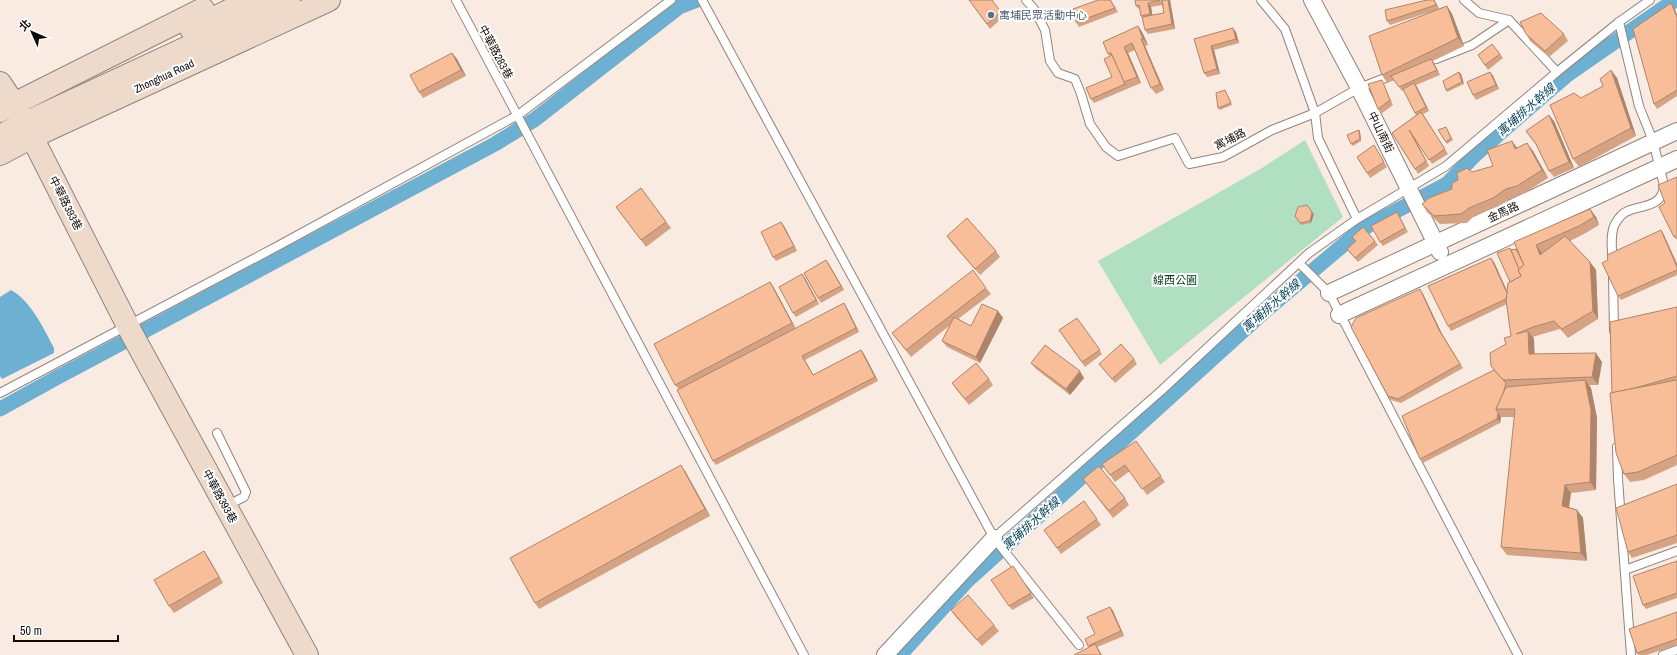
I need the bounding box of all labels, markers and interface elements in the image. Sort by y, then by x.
place label: 寓埔民眾活動中心 [999,8,1087,22]
marker: 寓埔民眾活動中心 [986,10,996,20]
north arrow [12,12,52,52]
text: 北 [16,16,34,34]
street label: 中華路283巷 [476,23,516,81]
street label: Zhonghua Road [132,56,196,96]
water label: 寓埔排水幹線 [1494,79,1560,140]
street label: 中山南街 [1365,109,1397,155]
street label: 寓埔路 [1212,125,1248,153]
street label: 中華路393巷 [46,174,86,232]
street label: 金馬路 [1485,199,1521,225]
park label: 線西公園 [1153,273,1197,287]
water label: 寓埔排水幹線 [1239,275,1305,336]
street label: 中華路393巷 [200,467,240,525]
water label: 寓埔排水幹線 [999,493,1065,554]
scale bar [14,617,118,643]
text: 50 m [20,623,42,639]

